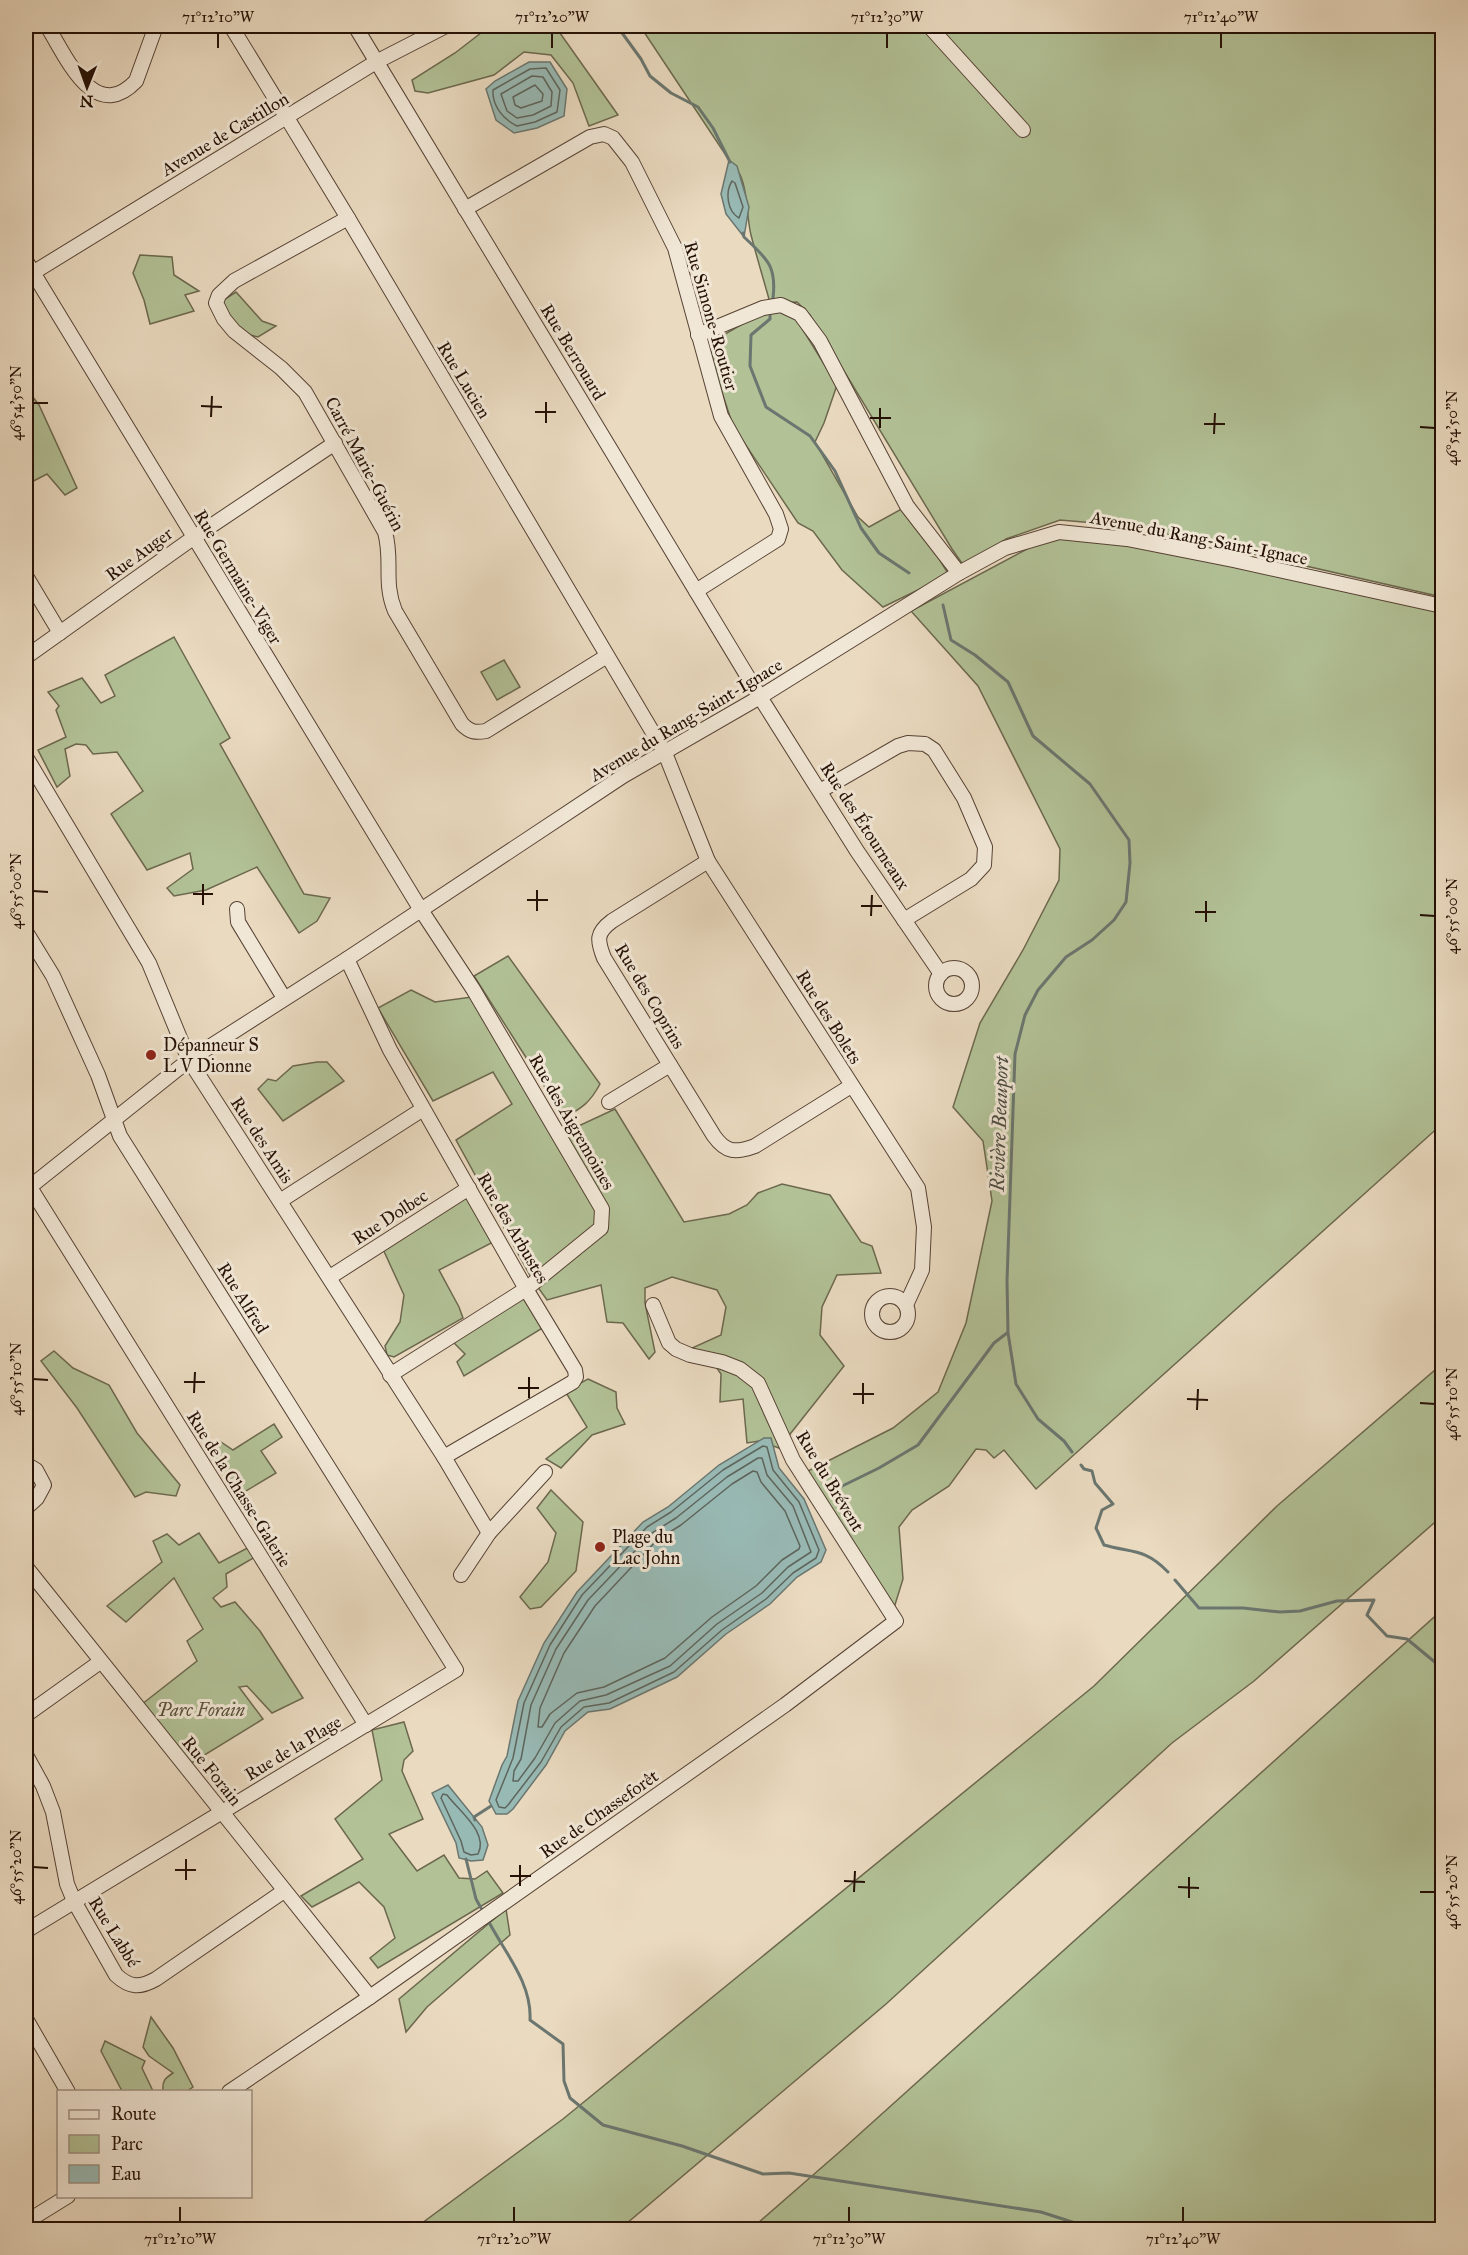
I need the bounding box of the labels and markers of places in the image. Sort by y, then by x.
place label: Dépanneur S L V Dionne [163,1034,259,1077]
marker: Dépanneur S L V Dionne [144,1048,158,1062]
place label: Plage du Lac John [612,1526,680,1570]
marker: Plage du Lac John [593,1540,607,1554]

